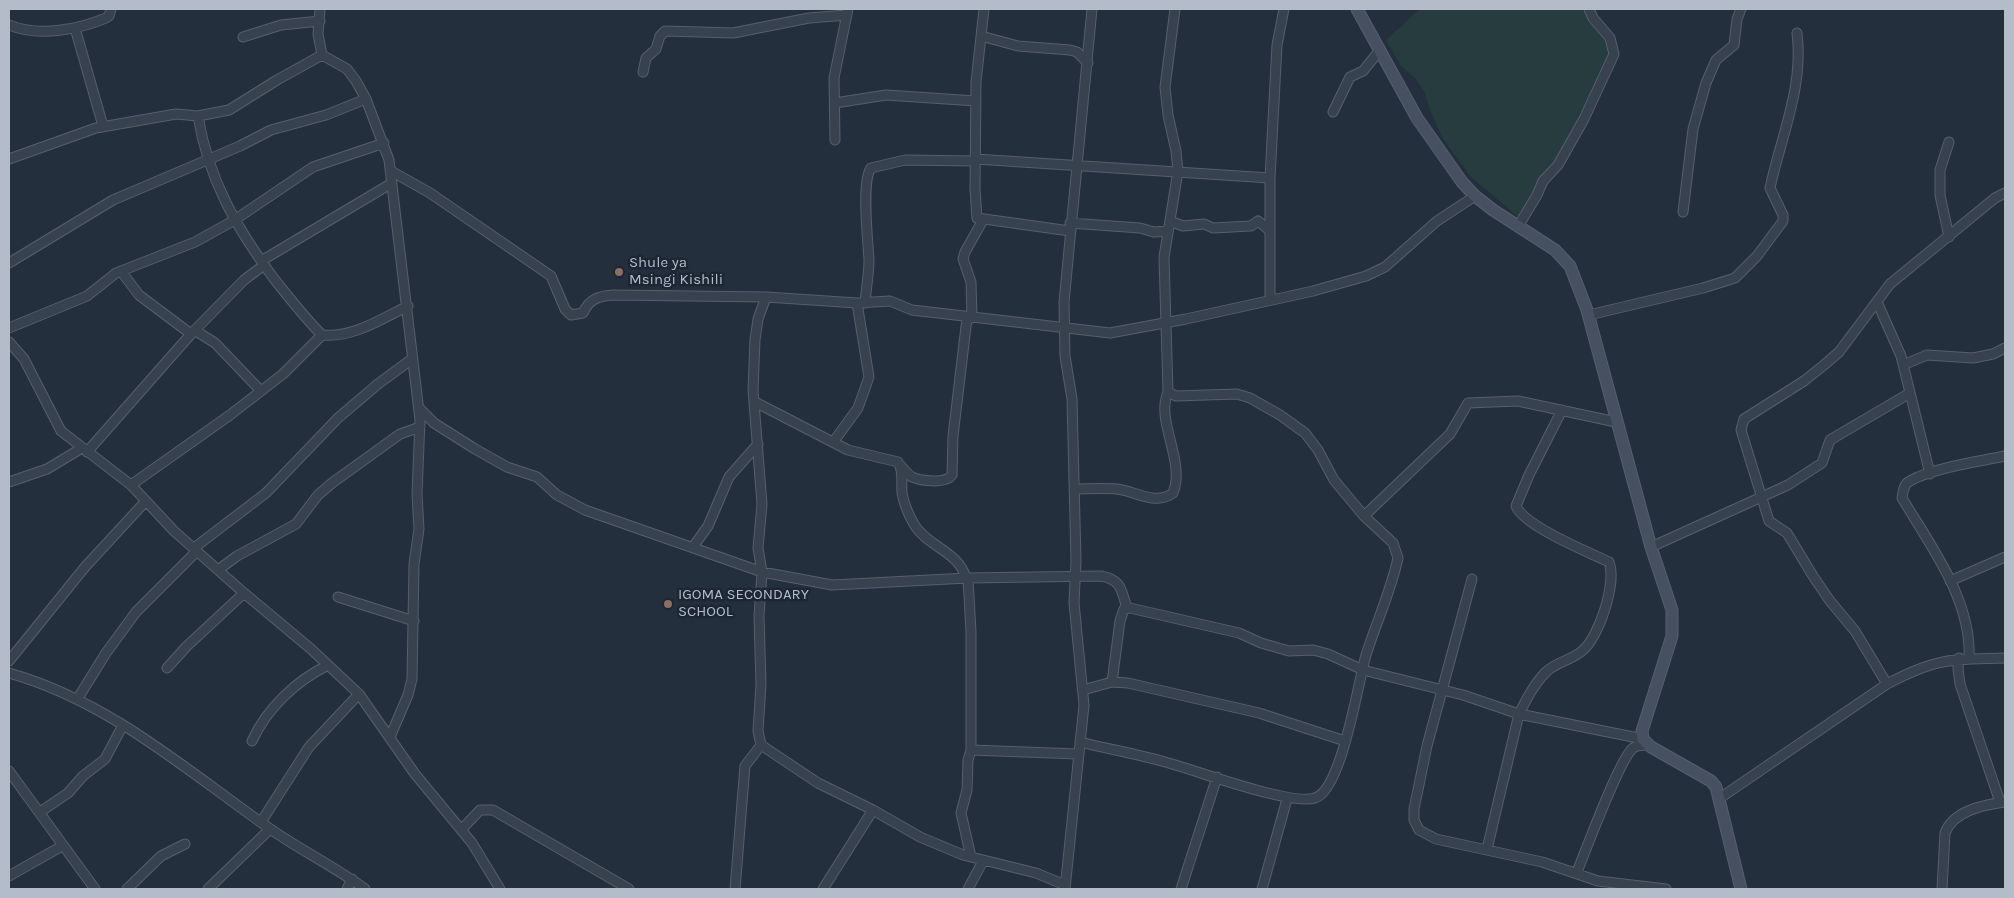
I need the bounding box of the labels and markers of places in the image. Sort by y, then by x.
place label: Shule ya Msingi Kishili [629,254,723,289]
marker: Shule ya Msingi Kishili [613,266,625,278]
place label: IGOMA SECONDARY SCHOOL [678,586,809,621]
marker: IGOMA SECONDARY SCHOOL [662,598,674,610]

